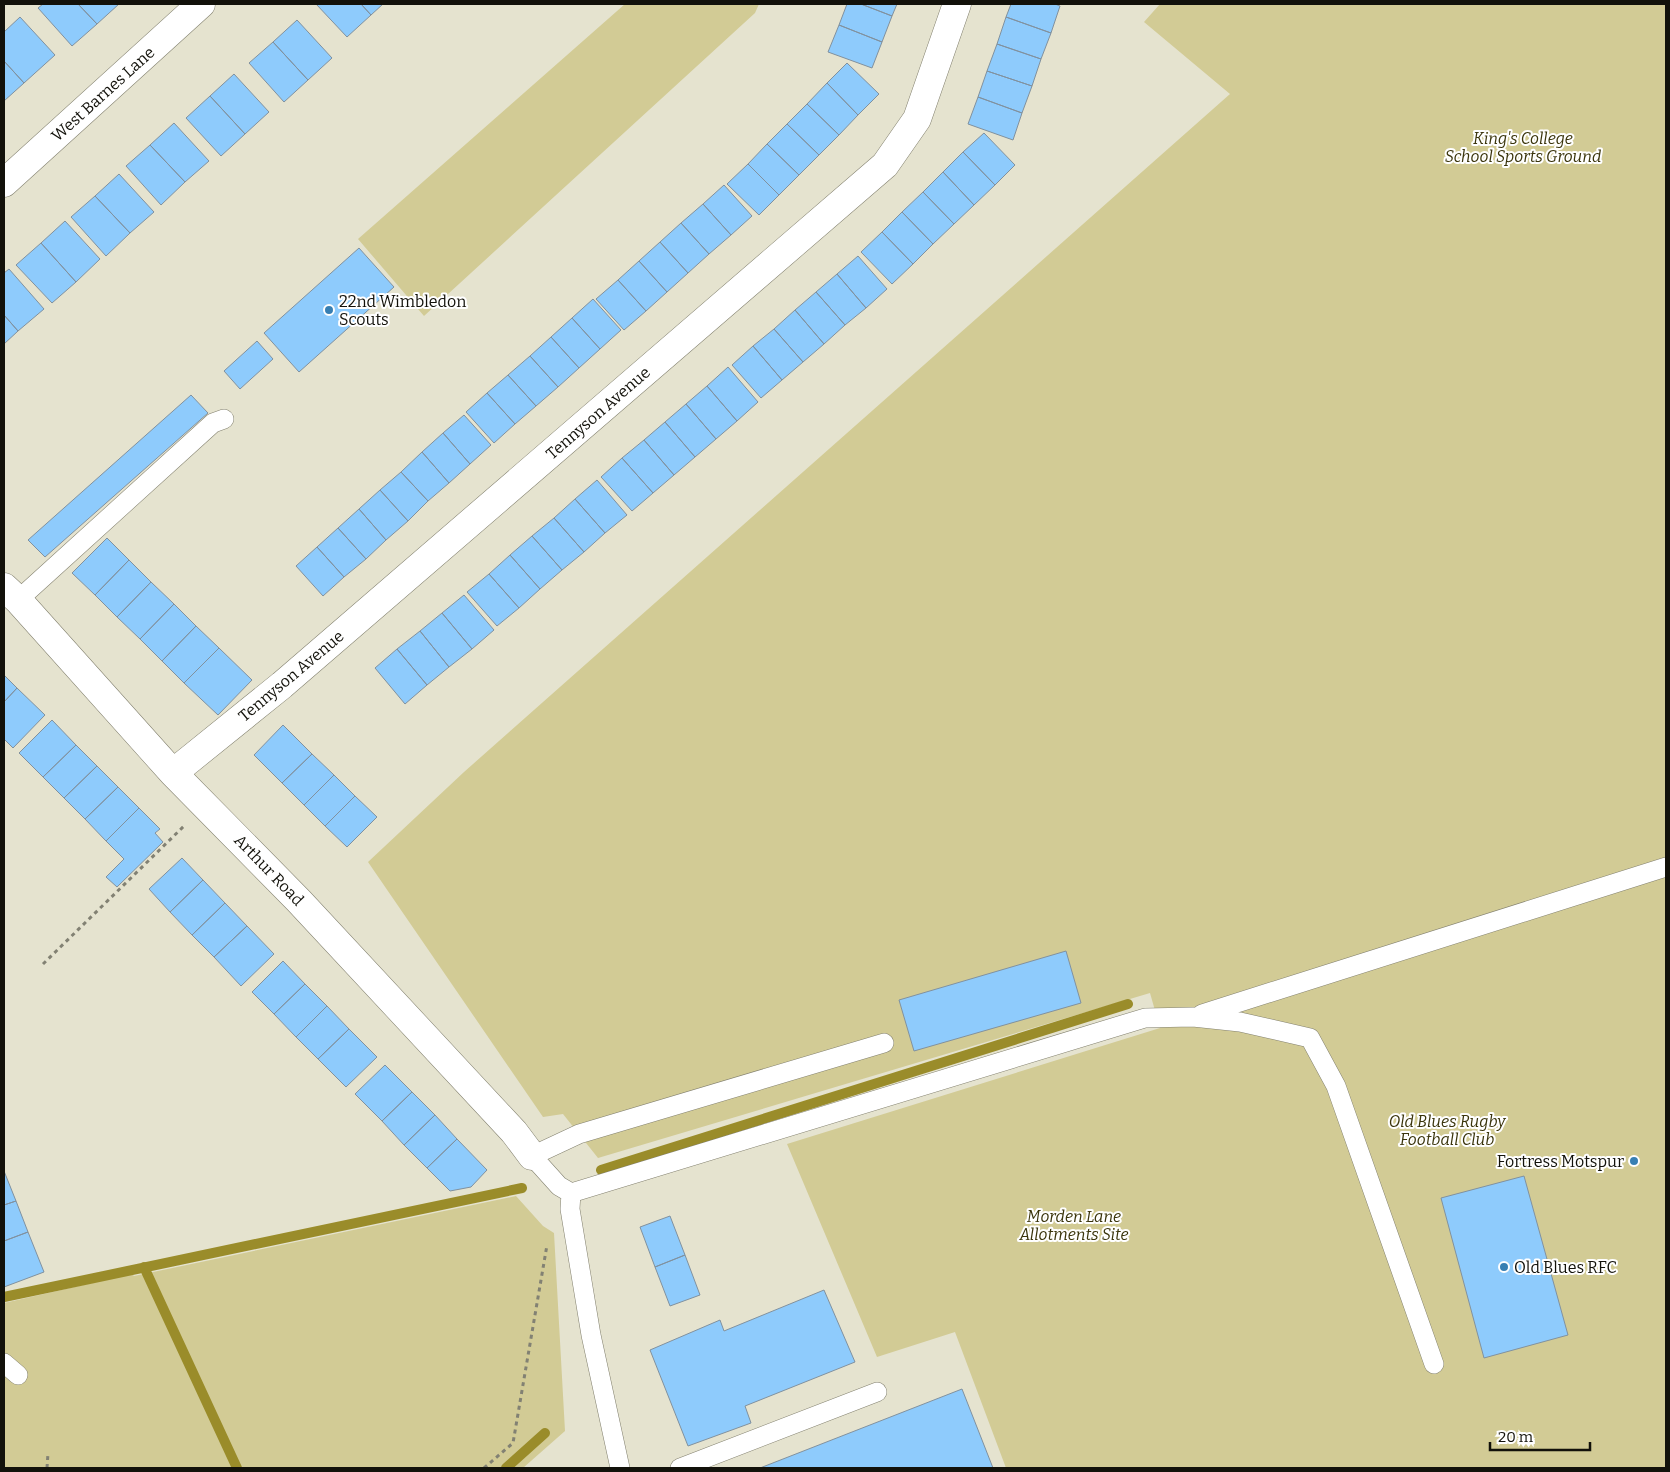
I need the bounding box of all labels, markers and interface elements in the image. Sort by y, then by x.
street label: West Barnes Lane [48,43,158,145]
park label: King's College School Sports Ground [1445,129,1601,166]
place label: 22nd Wimbledon Scouts [339,292,466,329]
marker: 22nd Wimbledon Scouts [323,304,335,316]
street label: Tennyson Avenue [542,363,654,463]
street label: Tennyson Avenue [234,626,348,726]
street label: Arthur Road [230,830,308,910]
park label: Old Blues Rugby Football Club [1389,1112,1506,1149]
place label: Fortress Motspur [1497,1152,1624,1171]
marker: Fortress Motspur [1628,1155,1640,1167]
park label: Morden Lane Allotments Site [1019,1207,1128,1244]
place label: Old Blues RFC [1514,1258,1617,1277]
marker: Old Blues RFC [1498,1261,1510,1273]
scale bar [1490,1420,1590,1452]
text: 20 m [1498,1428,1534,1446]

